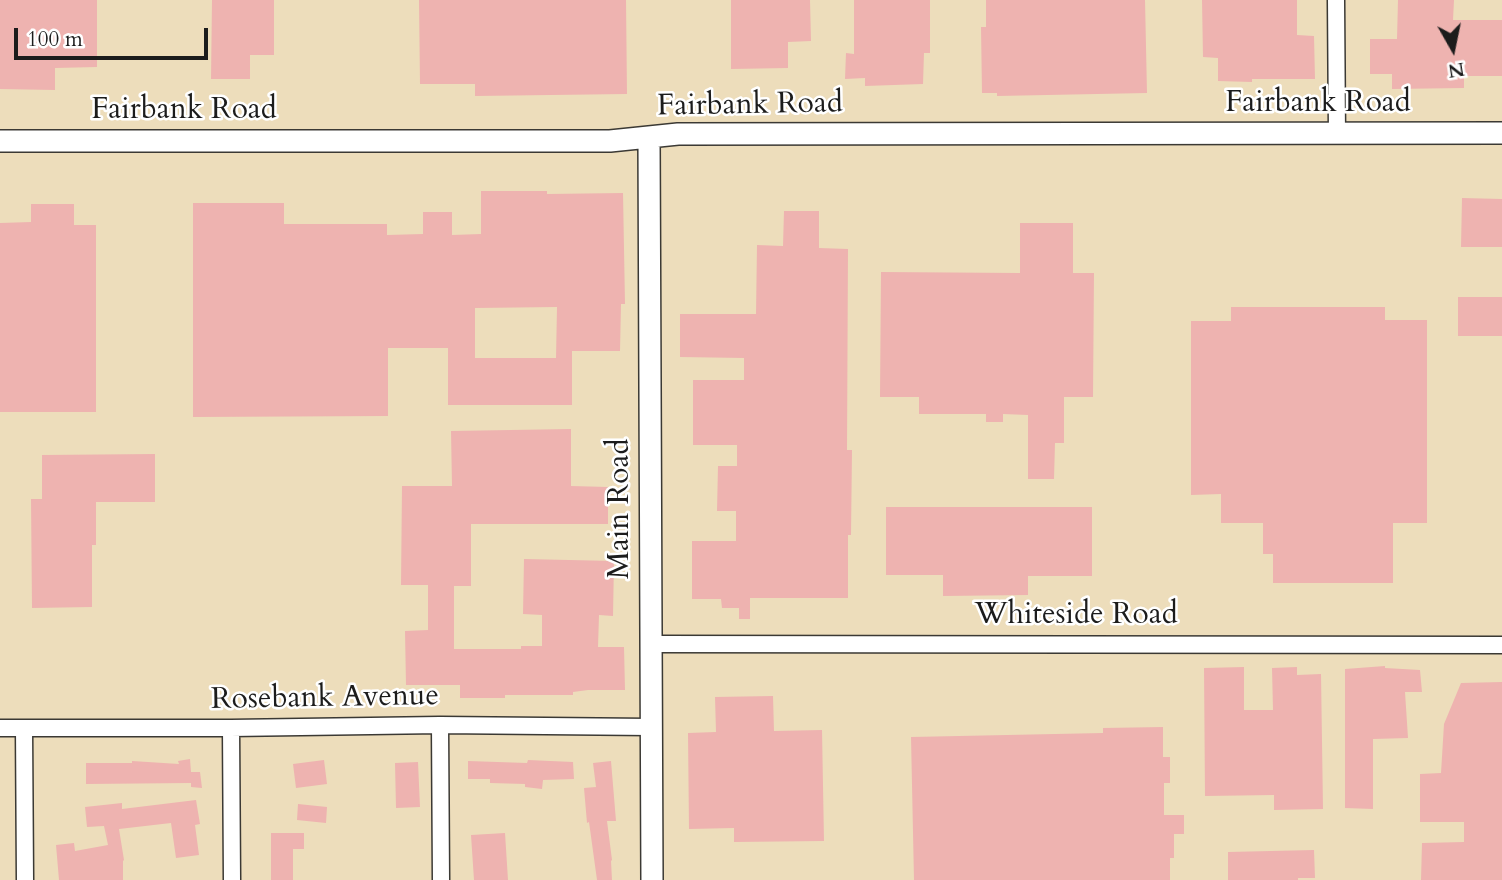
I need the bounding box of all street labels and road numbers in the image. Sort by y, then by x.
street label: Fairbank Road [657,86,843,126]
street label: Fairbank Road [1225,86,1411,122]
street label: Fairbank Road [91,93,277,129]
street label: Main Road [603,439,639,579]
street label: Whiteside Road [974,598,1178,634]
street label: Rosebank Avenue [211,679,439,719]

